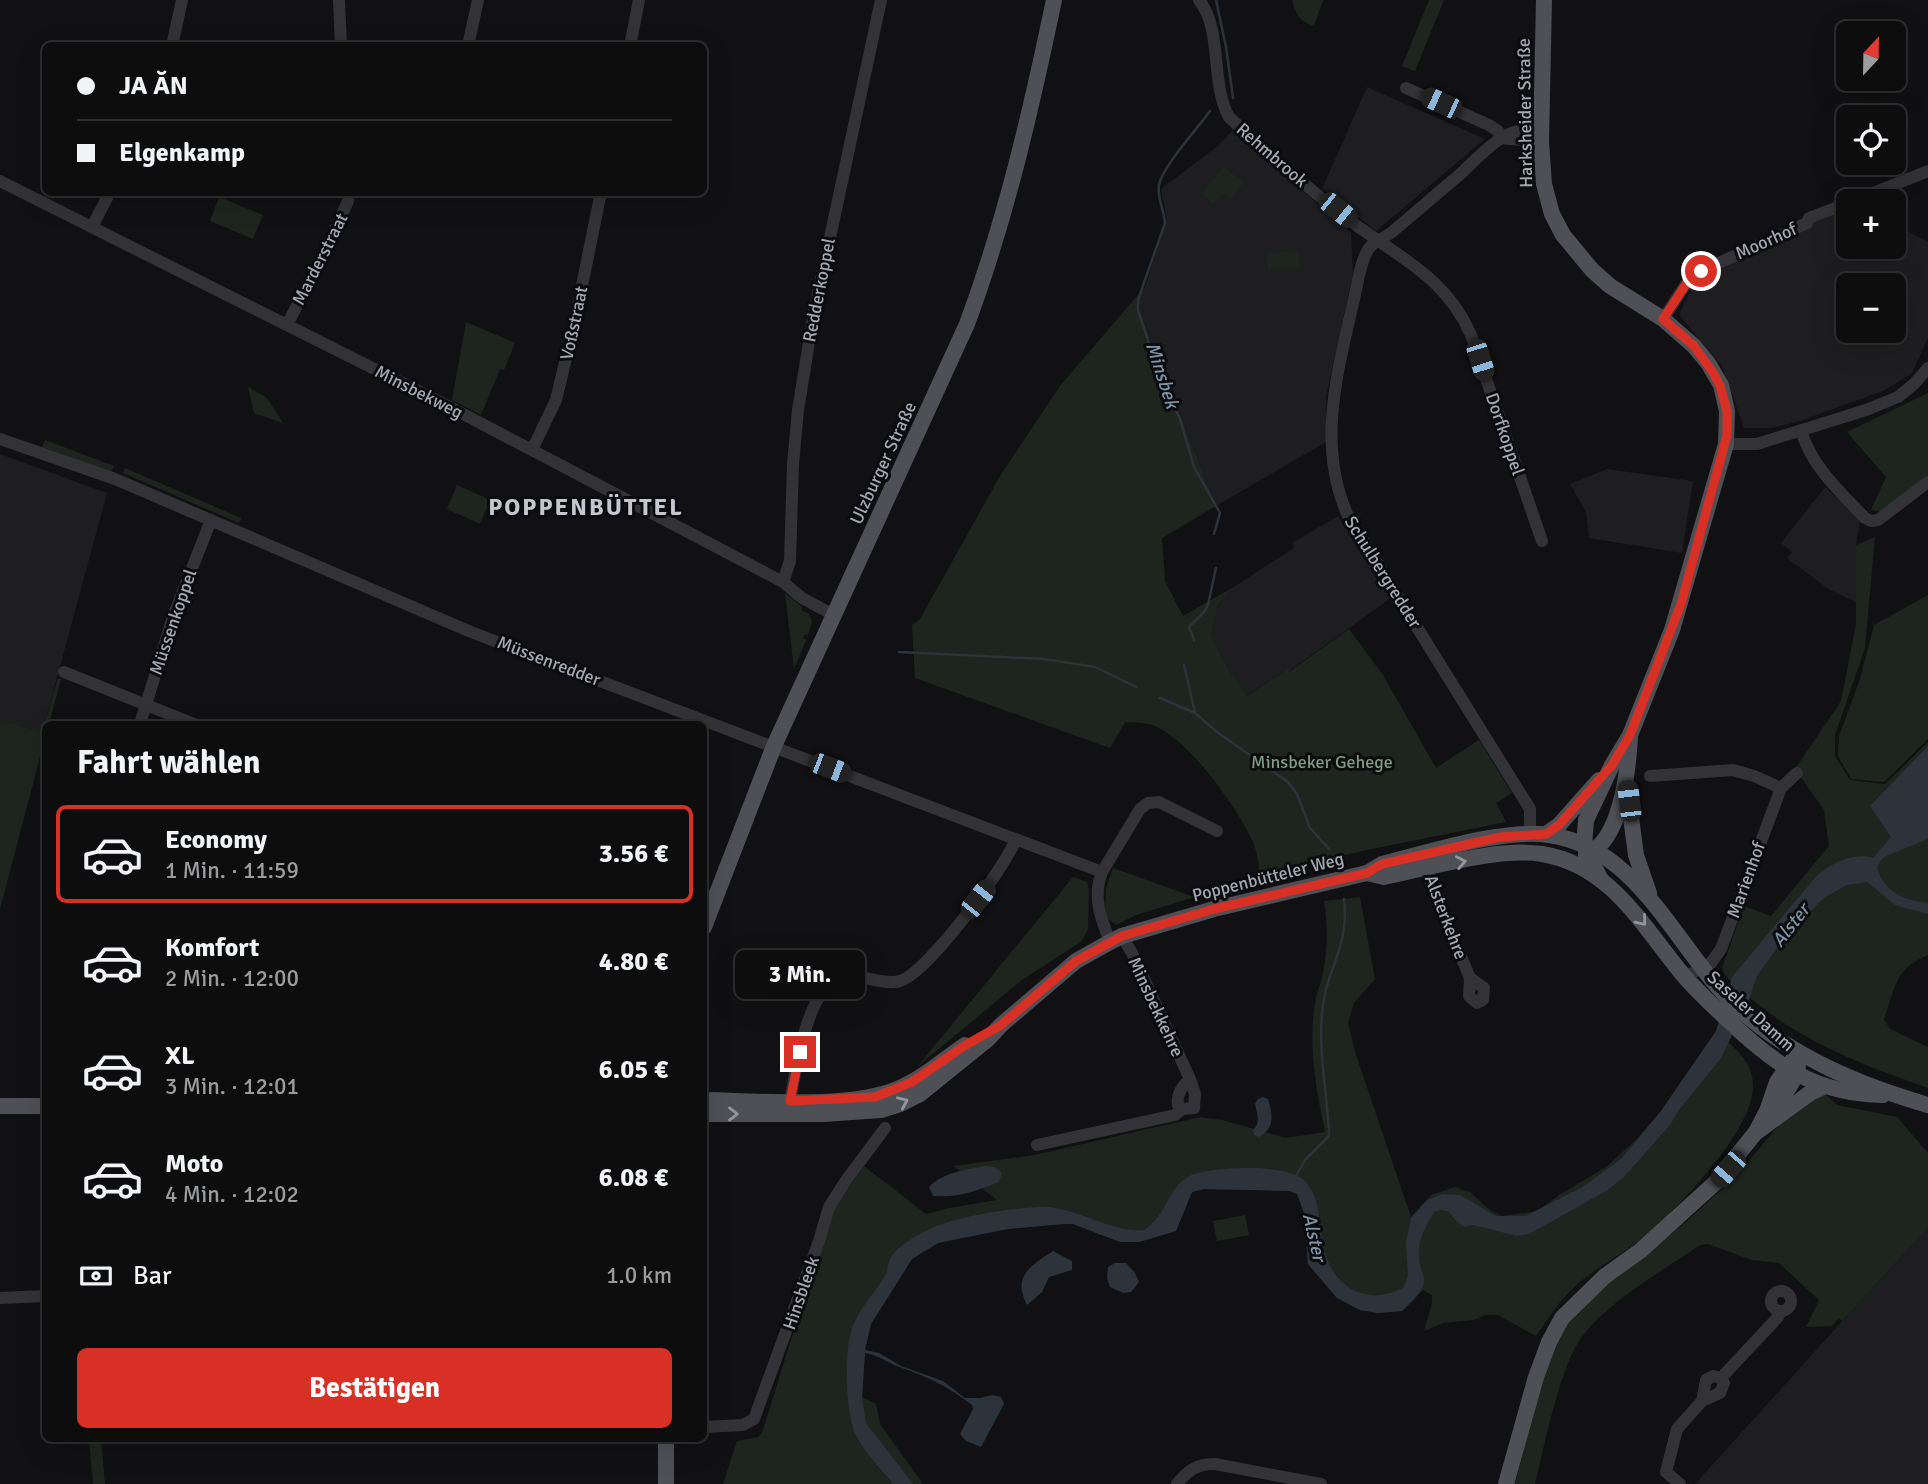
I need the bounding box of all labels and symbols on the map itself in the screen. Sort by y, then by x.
north arrow [1836,21,1906,91]
street label: Harksheider Straße [1513,38,1537,188]
car [1418,85,1465,121]
street label: Rehmbrook [1232,118,1312,192]
car [1316,189,1361,231]
street label: Marderstraat [287,209,353,309]
street label: Moorhof [1732,217,1801,264]
street label: Redderkoppel [798,236,840,344]
route start [1685,255,1717,287]
street label: Voßstraat [555,284,593,362]
car [1464,337,1497,383]
water label: Minsbek [1140,339,1184,413]
street label: Minsbekweg [371,360,467,424]
street label: Dorfkoppel [1481,390,1529,478]
street label: Ulzburger Straße [845,398,921,528]
district label: POPPENBÜTTEL [488,492,684,522]
street label: Schulbergredder [1340,512,1426,632]
street label: Müssenkoppel [145,566,201,678]
street label: Müssenredder [494,631,604,691]
car [807,751,854,785]
park label: Minsbeker Gehege [1251,751,1393,773]
car [1617,779,1642,823]
street label: Marienhof [1722,838,1770,921]
street label: Poppenbütteler Weg [1190,848,1346,906]
one-way arrow [1455,855,1467,870]
street label: Alsterkehre [1420,872,1472,962]
car [957,876,1000,922]
water label: Alster [1766,897,1817,952]
one-way arrow [1634,914,1647,926]
callout: 3 Min. [735,950,865,1000]
street label: Minsbekkehre [1123,954,1189,1060]
street label: Saseler Damm [1703,966,1799,1056]
route end [784,1036,816,1068]
one-way arrow [896,1096,908,1110]
one-way arrow [728,1106,739,1122]
car [1707,1146,1750,1192]
water label: Alster [1297,1211,1332,1266]
street label: Hinsbleek [778,1253,824,1333]

